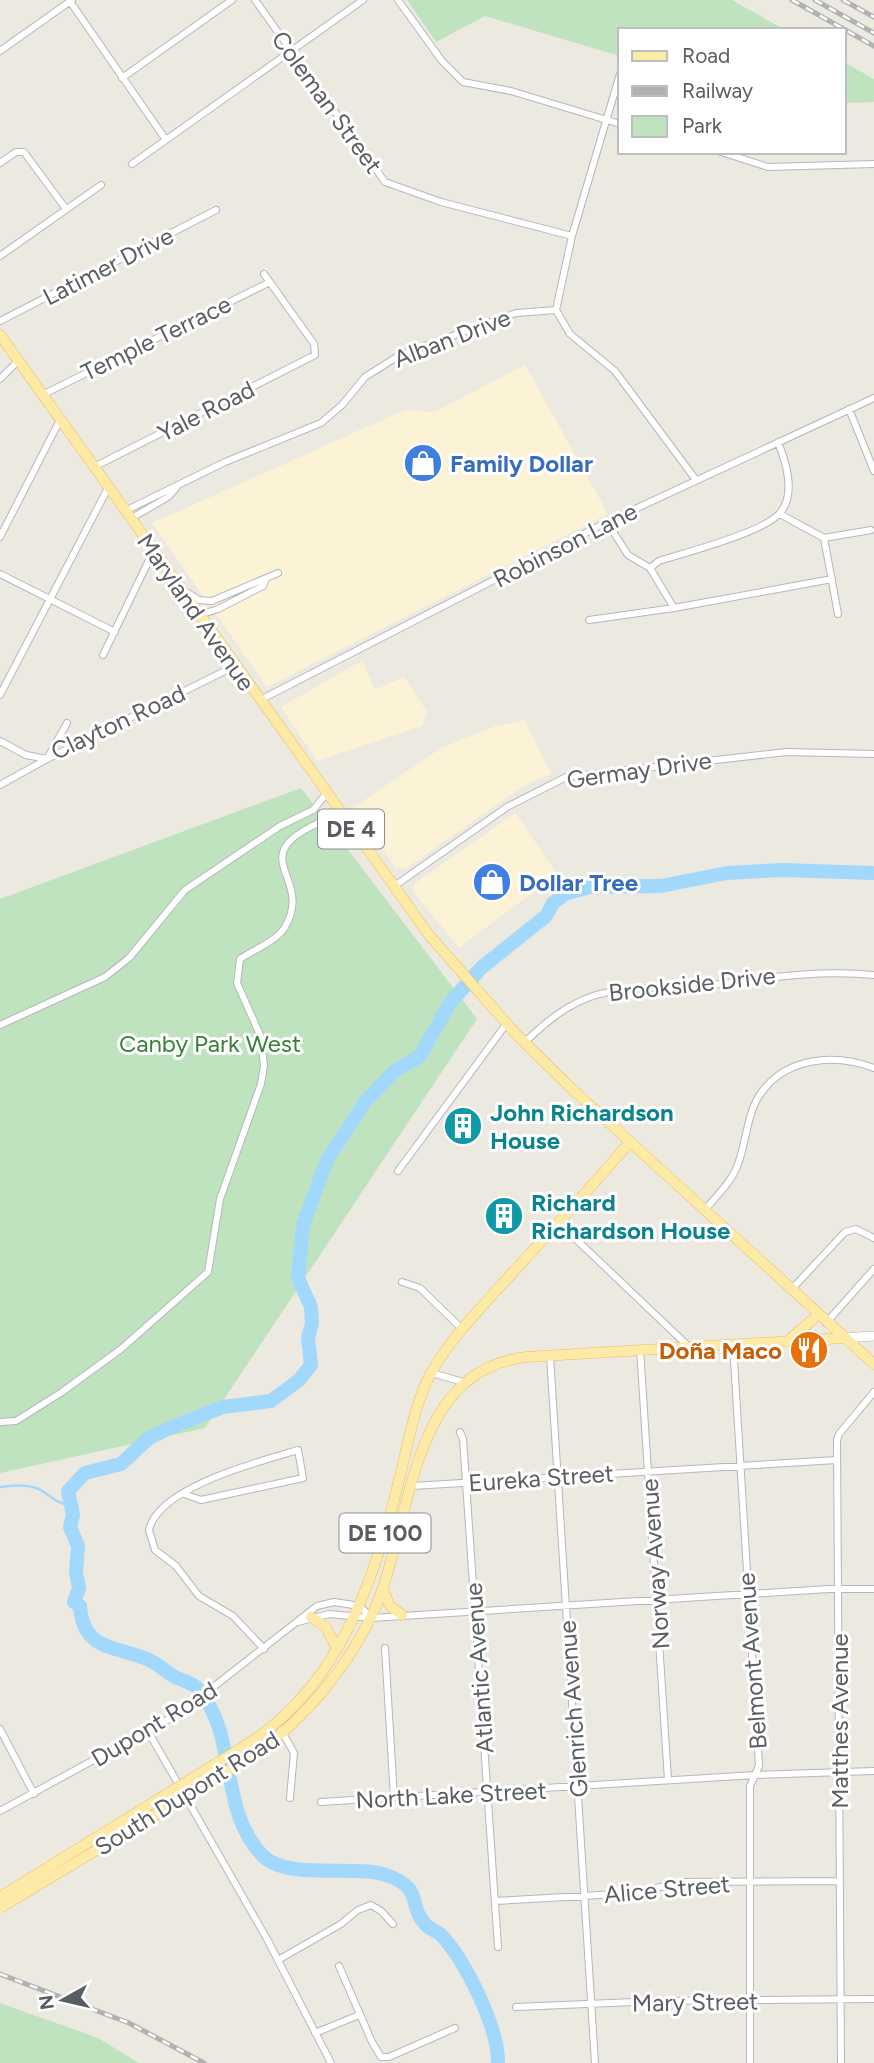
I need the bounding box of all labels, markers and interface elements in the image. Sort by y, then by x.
street label: Coleman Street [266,25,388,179]
legend [618,28,846,154]
text: Road [682,43,730,68]
text: Railway [682,78,753,103]
text: Park [682,113,723,138]
street label: Latimer Drive [38,221,178,311]
street label: Temple Terrace [76,289,236,387]
street label: Alban Drive [390,302,514,374]
street label: Yale Road [153,374,259,448]
shop icon: Family Dollar [402,442,444,484]
place label: Family Dollar [450,449,593,478]
street label: Robinson Lane [488,496,642,594]
street label: Maryland Avenue [131,528,261,696]
street label: Clayton Road [46,678,190,766]
street label: Germay Drive [565,745,713,795]
road number: DE 4 [318,810,384,848]
shop icon: Dollar Tree [471,861,513,903]
place label: Dollar Tree [519,868,638,897]
street label: Brookside Drive [607,961,777,1007]
park label: Canby Park West [119,1029,301,1058]
place label: John Richardson House [490,1098,674,1155]
building icon: John Richardson House [442,1105,484,1147]
place label: Richard Richardson House [531,1188,730,1245]
building icon: Richard Richardson House [483,1195,525,1237]
restaurant icon: Doña Maco [788,1329,830,1371]
place label: Doña Maco [659,1336,782,1365]
street label: Eureka Street [467,1458,615,1498]
street label: Norway Avenue [635,1478,675,1650]
road number: DE 100 [340,1514,430,1552]
street label: Belmont Avenue [731,1572,773,1750]
street label: Atlantic Avenue [459,1582,499,1754]
street label: Glenrich Avenue [552,1620,594,1798]
street label: Matthes Avenue [825,1633,854,1809]
street label: Dupont Road [86,1675,222,1773]
street label: South Dupont Road [89,1725,285,1861]
street label: North Lake Street [355,1776,547,1814]
street label: Alice Street [603,1869,731,1909]
north arrow [28,1965,98,2035]
street label: Mary Street [632,1986,758,2018]
text: N [34,1993,59,2011]

